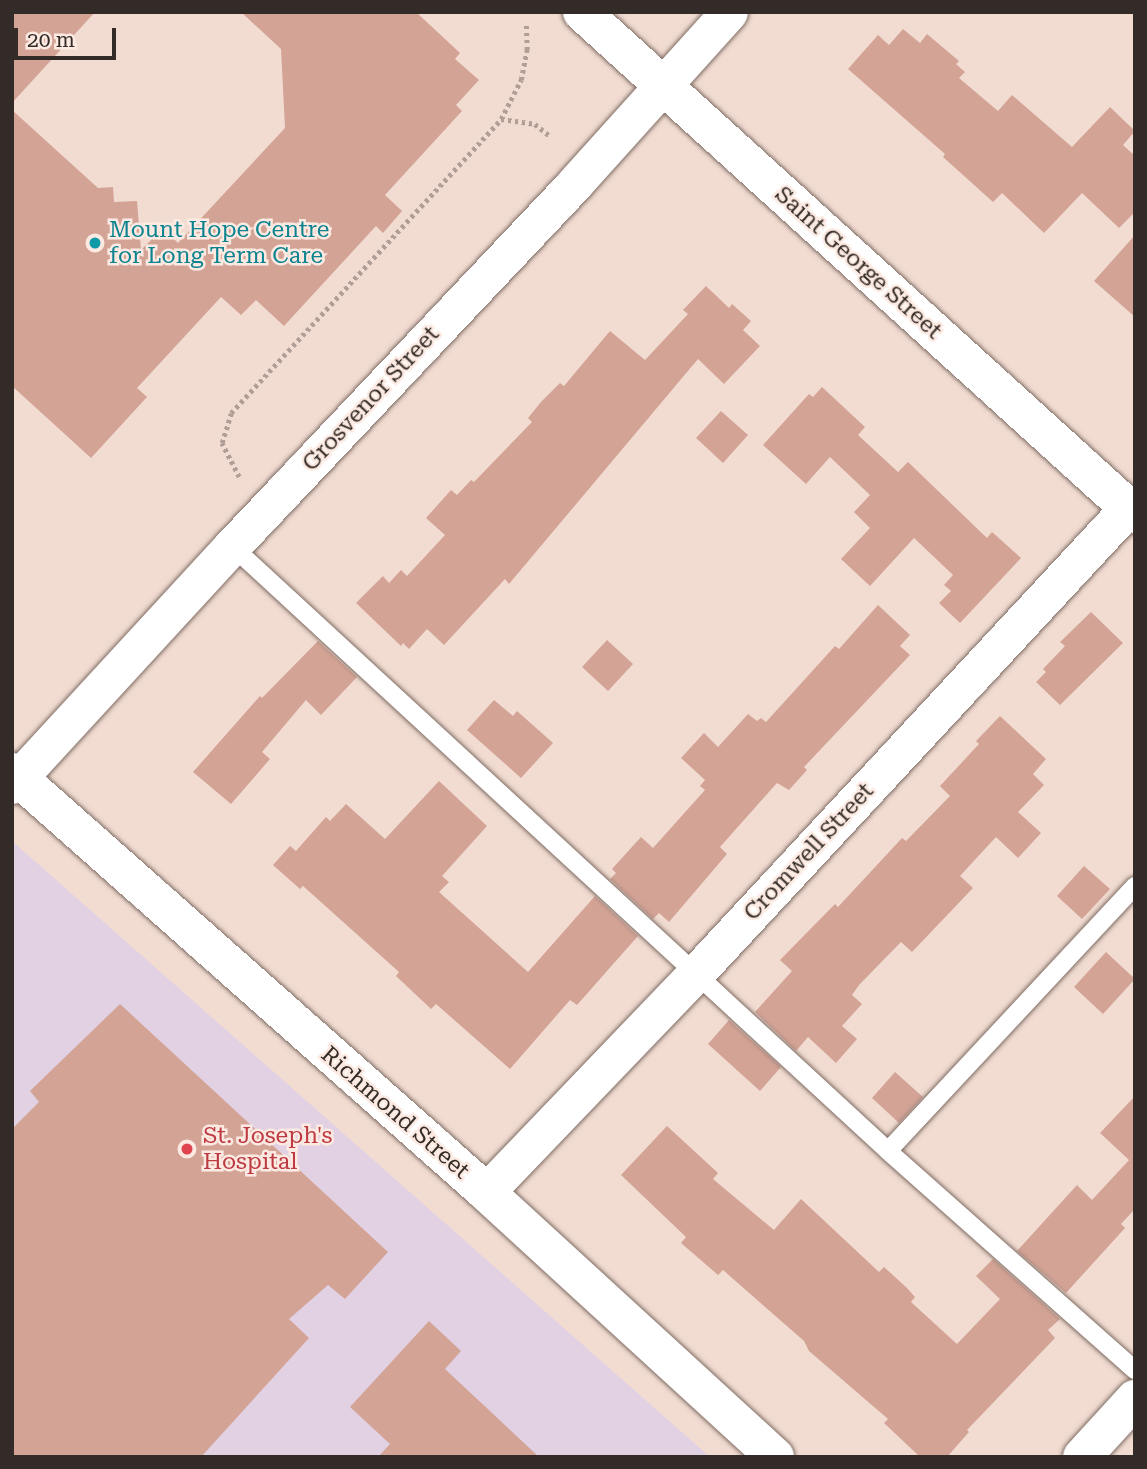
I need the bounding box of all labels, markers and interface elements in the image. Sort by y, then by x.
scale bar [18,14,119,58]
text: 20 m [27,28,75,52]
street label: Saint George Street [769,181,947,345]
place label: Mount Hope Centre for Long Term Care [109,216,329,270]
marker: Mount Hope Centre for Long Term Care [87,235,103,251]
street label: Grosvenor Street [297,321,445,477]
street label: Cromwell Street [738,778,880,926]
street label: Richmond Street [315,1041,475,1185]
place label: St. Joseph's Hospital [203,1122,333,1176]
marker: St. Joseph's Hospital [177,1139,197,1159]

